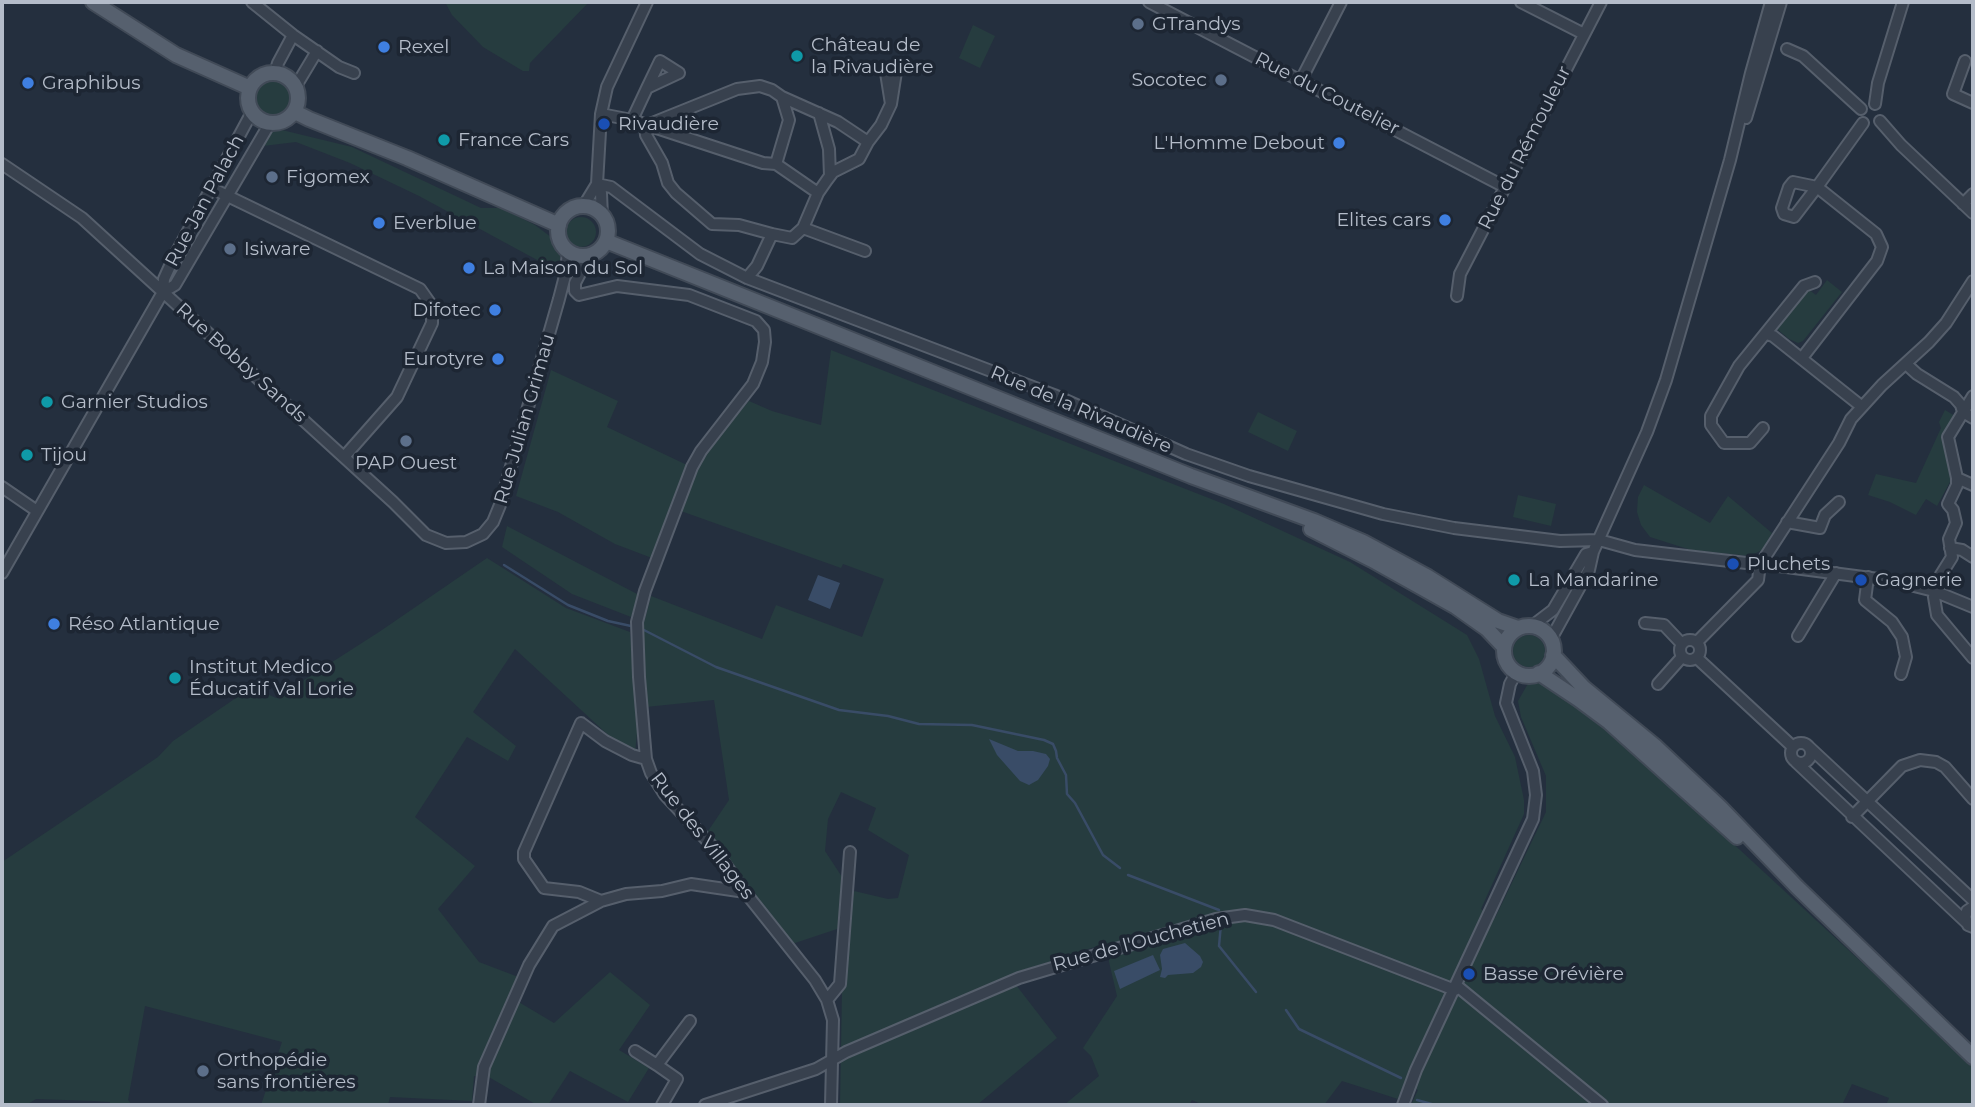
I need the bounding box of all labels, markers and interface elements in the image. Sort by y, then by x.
place label: GTrandys [1152,13,1240,35]
marker: GTrandys [1130,16,1146,32]
place label: Château de la Rivaudière [811,34,933,78]
place label: Rexel [398,36,449,58]
marker: Rexel [376,39,392,55]
marker: Château de la Rivaudière [789,48,805,64]
street label: Rue du Coutelier [1251,48,1403,140]
street label: Rue du Rémouleur [1474,62,1576,234]
place label: Socotec [1131,69,1207,91]
place label: Graphibus [42,72,141,94]
marker: Socotec [1213,72,1229,88]
marker: Graphibus [20,75,36,91]
place label: Rivaudière [618,113,719,135]
marker: Rivaudière [596,116,612,132]
place label: France Cars [458,129,569,151]
street label: Rue Jan Palach [161,131,249,271]
marker: France Cars [436,132,452,148]
place label: L'Homme Debout [1153,132,1325,154]
marker: L'Homme Debout [1331,135,1347,151]
place label: Figomex [286,166,370,188]
marker: Figomex [264,169,280,185]
place label: Elites cars [1336,209,1431,231]
place label: Everblue [393,212,477,234]
marker: Elites cars [1437,212,1453,228]
marker: Everblue [371,215,387,231]
place label: Isiware [244,238,311,260]
marker: Isiware [222,241,238,257]
place label: La Maison du Sol [483,257,643,279]
marker: La Maison du Sol [461,260,477,276]
street label: Rue Bobby Sands [171,298,311,428]
place label: Difotec [412,299,481,321]
marker: Difotec [487,302,503,318]
street label: Rue Julian Grimau [490,331,560,507]
place label: Eurotyre [403,348,484,370]
marker: Eurotyre [490,351,506,367]
street label: Rue de la Rivaudière [987,361,1175,459]
place label: Garnier Studios [61,391,208,413]
marker: Garnier Studios [39,394,55,410]
marker: PAP Ouest [398,433,414,449]
place label: Tijou [41,444,87,466]
marker: Tijou [19,447,35,463]
place label: PAP Ouest [355,452,457,474]
place label: Pluchets [1747,553,1830,575]
marker: Pluchets [1725,556,1741,572]
place label: La Mandarine [1528,569,1659,591]
place label: Gagnerie [1875,569,1962,591]
marker: La Mandarine [1506,572,1522,588]
marker: Gagnerie [1853,572,1869,588]
place label: Réso Atlantique [68,613,220,635]
marker: Réso Atlantique [46,616,62,632]
place label: Institut Medico Éducatif Val Lorie [189,656,354,700]
marker: Institut Medico Éducatif Val Lorie [167,670,183,686]
street label: Rue des Villages [645,768,759,904]
street label: Rue de l'Ouchetien [1050,907,1232,977]
place label: Basse Orévière [1483,963,1624,985]
marker: Basse Orévière [1461,966,1477,982]
place label: Orthopédie sans frontières [217,1049,356,1093]
marker: Orthopédie sans frontières [195,1063,211,1079]

